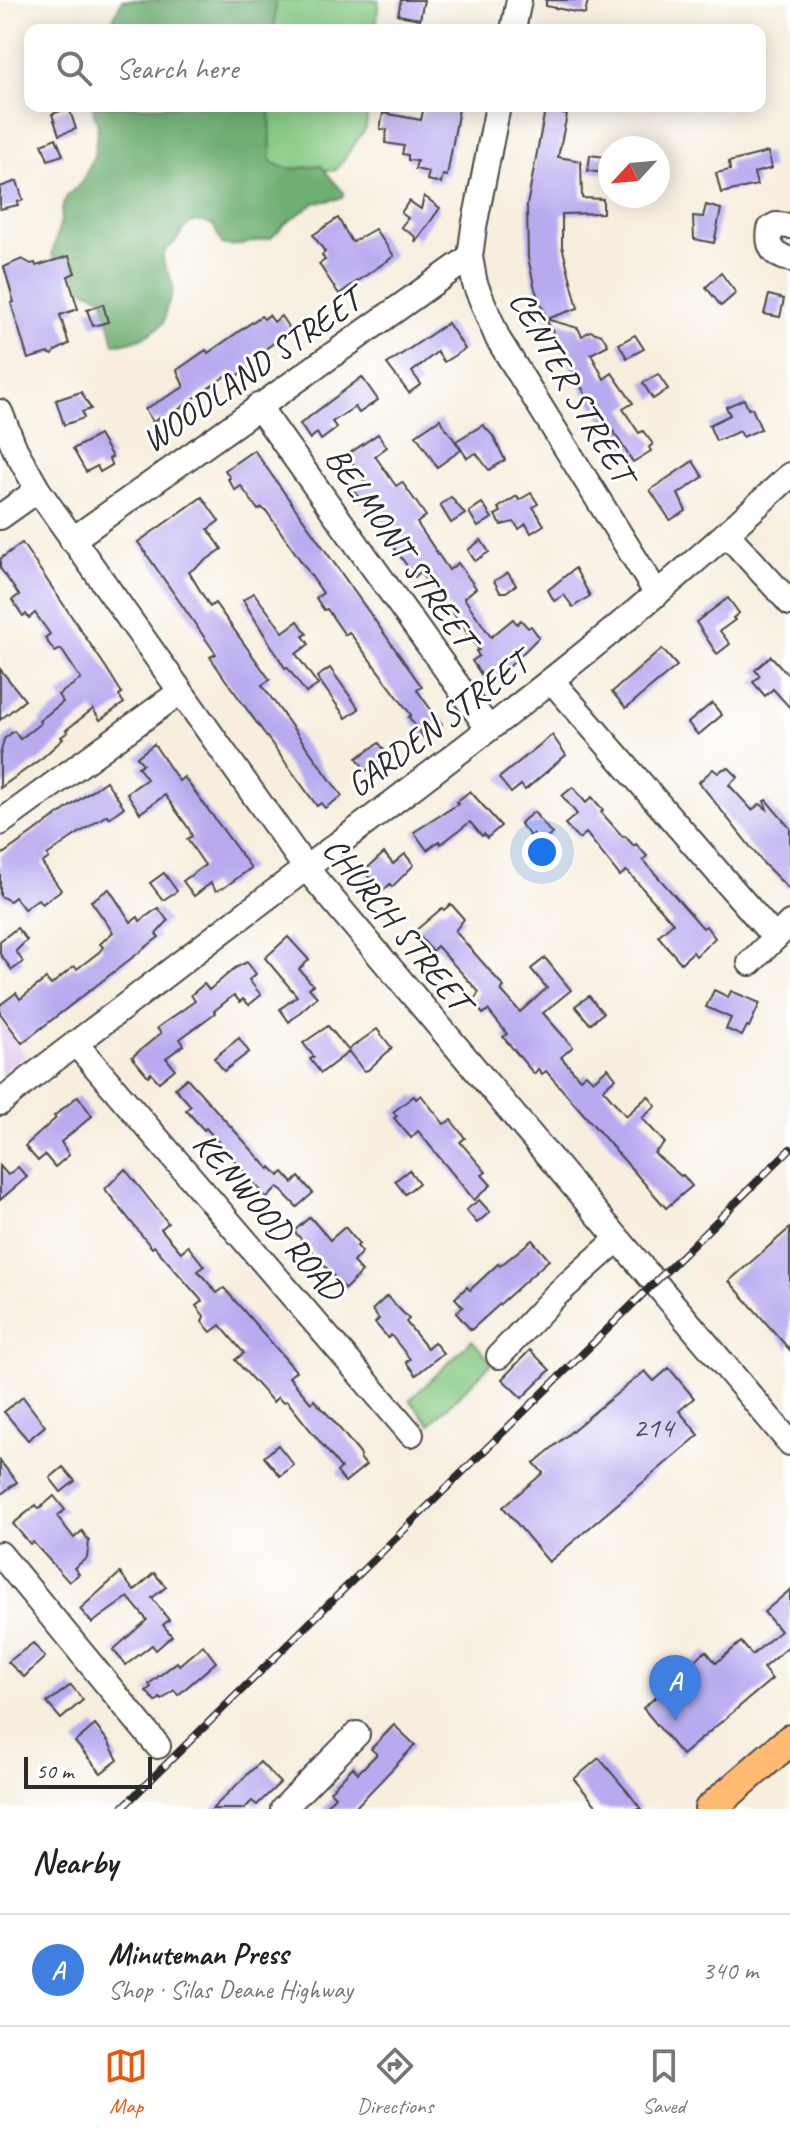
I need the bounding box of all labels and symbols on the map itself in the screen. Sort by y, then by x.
north arrow [598,136,670,208]
street label: WOODLAND STREET [133,274,376,462]
street label: CENTER STREET [500,283,648,497]
street label: BELMONT STREET [316,438,491,663]
street label: GARDEN STREET [338,637,543,806]
street label: CHURCH STREET [314,828,486,1026]
your location [522,832,562,872]
street label: KENWOOD ROAD [184,1123,356,1312]
house number: 214 [633,1408,676,1446]
pin: A [649,1655,701,1721]
scale bar [24,1753,152,1789]

